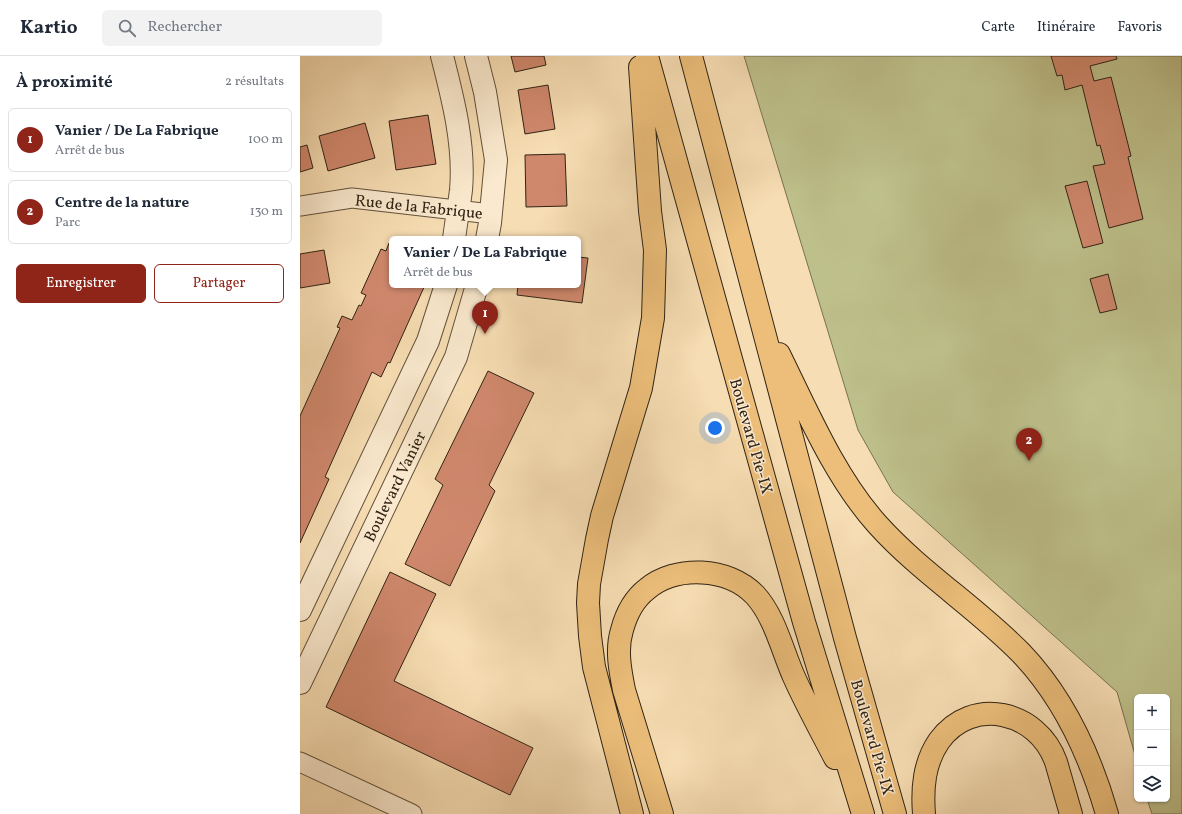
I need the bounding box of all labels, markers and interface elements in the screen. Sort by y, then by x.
search box [102,10,382,46]
text: Kartio [20,15,78,41]
icon: search [116,17,138,39]
text: Rechercher [148,17,222,38]
text: Carte [981,18,1015,37]
text: Itinéraire [1037,18,1096,37]
text: Favoris [1118,18,1162,37]
text: À proximité [16,71,113,94]
text: 2 résultats [225,73,284,91]
text: Vanier / De La Fabrique [55,121,219,142]
text: 1 [27,131,33,149]
text: 100 m [248,131,283,149]
text: Arrêt de bus [55,142,124,160]
street label: Rue de la Fabrique [354,190,484,226]
text: Centre de la nature [55,193,189,214]
text: 2 [27,203,33,221]
text: 130 m [250,203,283,221]
text: Parc [55,214,80,232]
popup [389,236,581,288]
text: Vanier / De La Fabrique [403,243,567,264]
button: Enregistrer [16,264,146,303]
button: Partager [154,264,284,303]
text: Arrêt de bus [403,264,473,282]
pin: 1 [472,301,498,334]
street label: Boulevard Pie-IX [723,376,777,497]
your location [705,418,725,438]
street label: Boulevard Vanier [359,428,432,546]
pin: 2 [1016,428,1042,461]
street label: Boulevard Pie-IX [844,677,898,798]
map controls [1134,694,1170,802]
button: + [1134,694,1170,730]
button: − [1134,730,1170,766]
button: layers [1134,766,1170,802]

